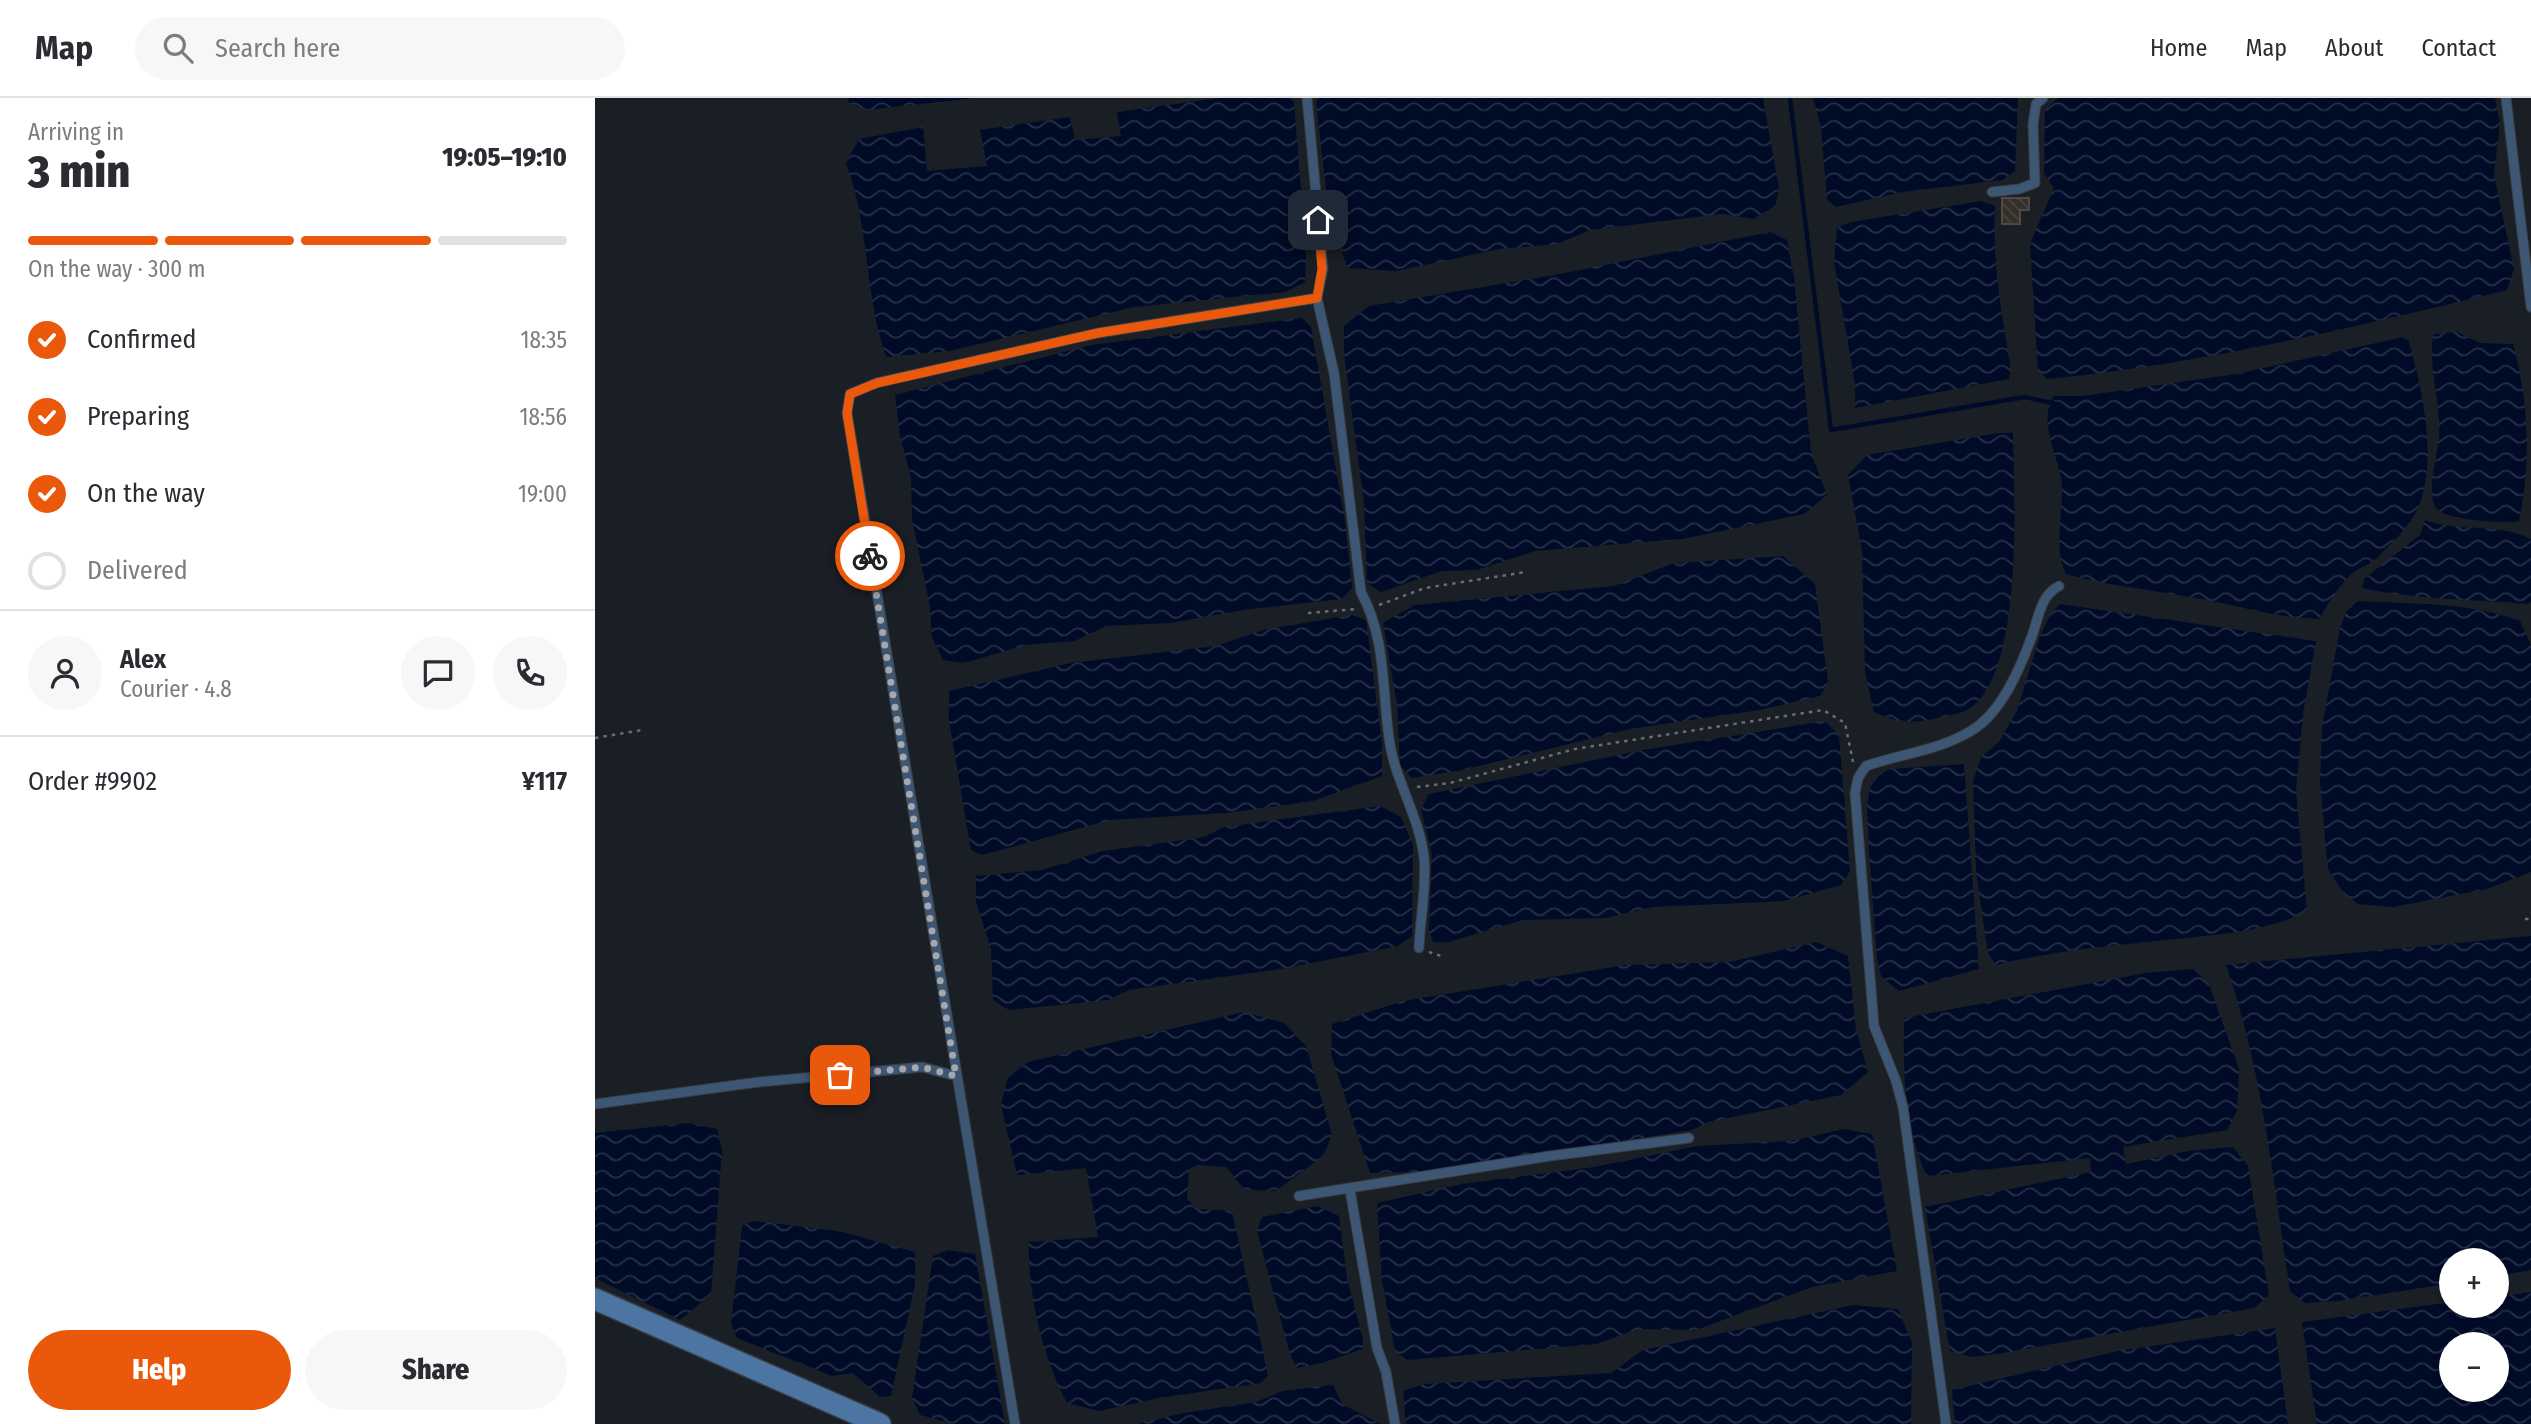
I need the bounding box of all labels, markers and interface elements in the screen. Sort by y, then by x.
search box [135,17,625,80]
text: Map [35,28,93,68]
icon: search [159,29,197,67]
text: Search here [215,33,340,64]
text: Home [2150,34,2207,62]
text: Map [2245,34,2287,62]
text: About [2325,34,2383,62]
text: Contact [2421,34,2496,62]
text: Arriving in [28,118,124,146]
text: 19:05–19:10 [442,142,567,173]
text: 3 min [28,144,130,199]
pin [1288,190,1348,250]
icon: home [1299,201,1337,239]
text: On the way · 300 m [28,255,205,283]
icon: check [28,321,66,359]
text: Confirmed [87,324,197,355]
text: 18:35 [521,326,567,354]
icon: check [28,398,66,436]
text: Preparing [87,401,189,432]
text: 18:56 [520,403,567,431]
icon: check [28,475,66,513]
text: On the way [87,478,205,509]
text: 19:00 [518,480,567,508]
courier [835,521,905,591]
icon: bike [851,537,889,575]
text: Delivered [87,555,188,586]
button: person [28,636,102,710]
button: chat [401,636,475,710]
button: phone [493,636,567,710]
text: Alex [120,644,166,675]
text: Courier · 4.8 [120,675,232,703]
text: Order #9902 [28,766,157,797]
text: ¥117 [522,766,567,797]
pin [810,1045,870,1105]
icon: bag [821,1056,859,1094]
map controls [2439,1248,2509,1402]
button: + [2439,1248,2509,1318]
button: Help [28,1330,291,1410]
button: Share [305,1330,567,1410]
button: − [2439,1332,2509,1402]

